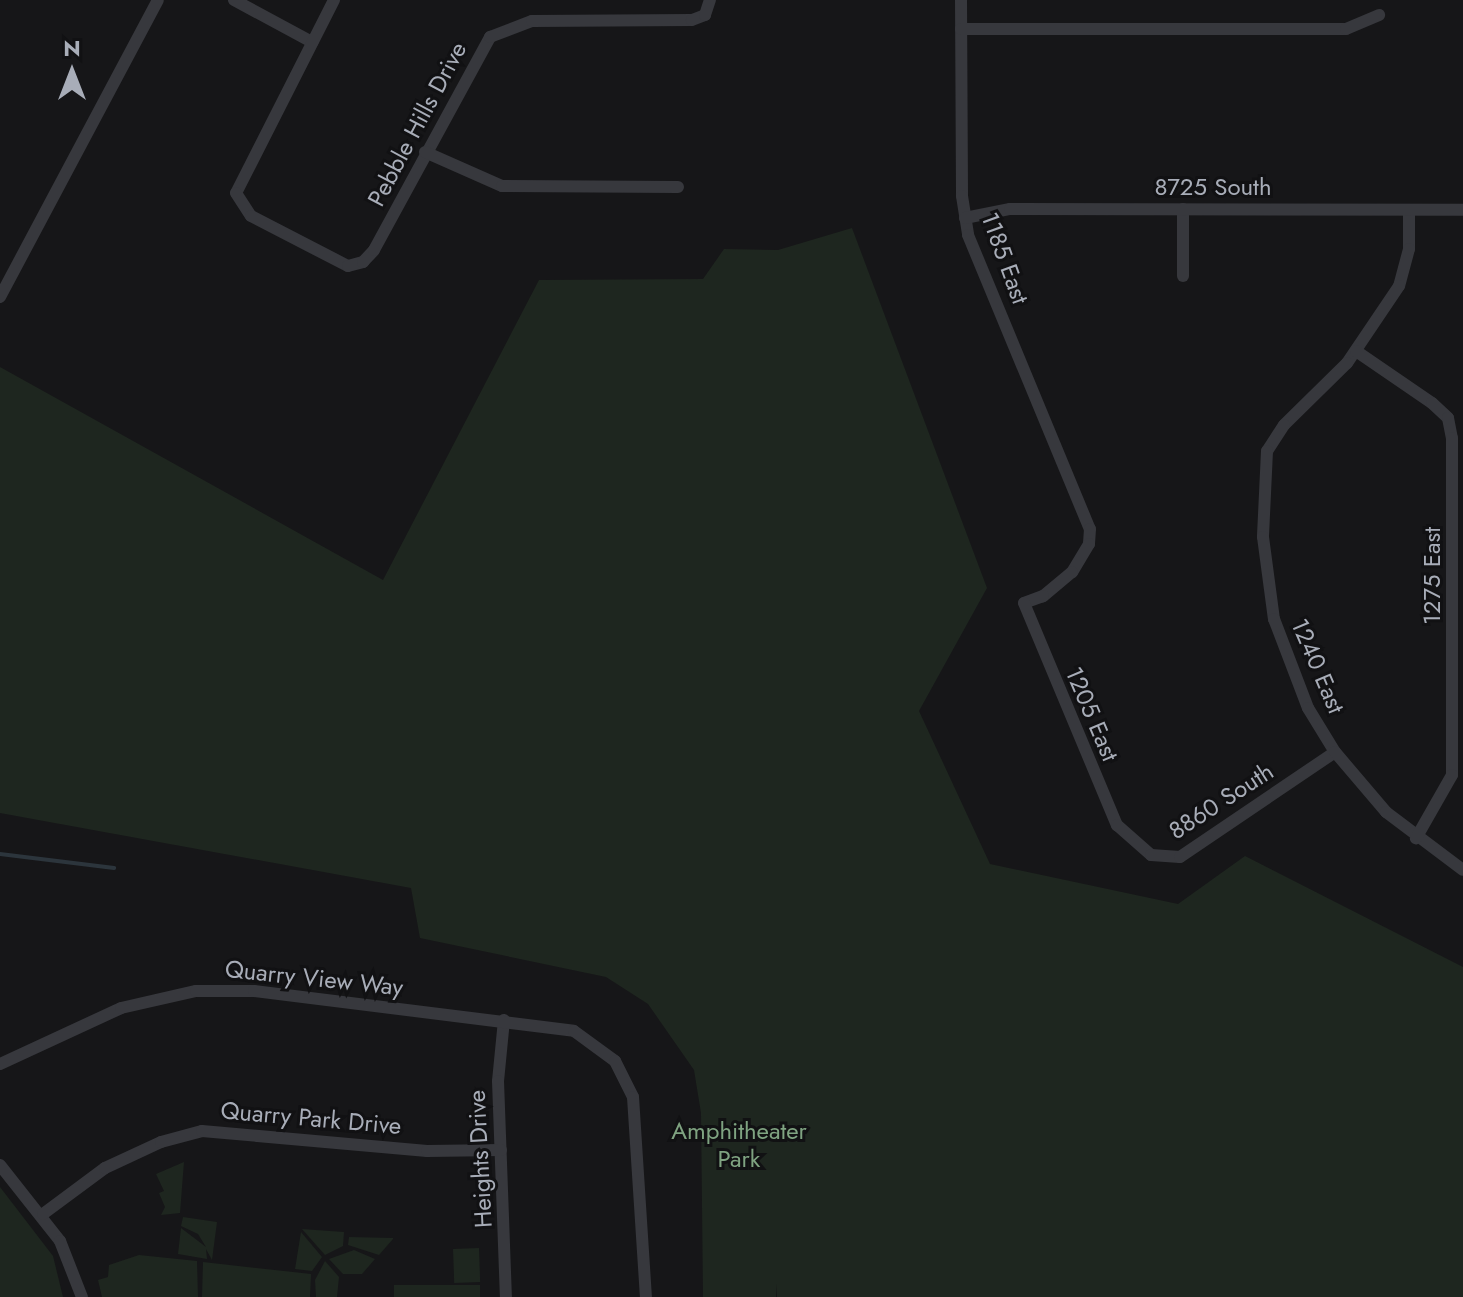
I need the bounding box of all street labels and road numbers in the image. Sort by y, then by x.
street label: Pebble Hills Drive [362,37,472,211]
street label: 8725 South [1155,173,1271,201]
street label: 1185 East [975,208,1035,308]
street label: 1275 East [1418,527,1446,625]
street label: 1240 East [1285,614,1351,718]
street label: 1205 East [1059,662,1125,766]
street label: 8860 South [1163,757,1279,845]
street label: Quarry View Way [223,954,405,1002]
street label: Heights Drive [462,1089,498,1229]
street label: Quarry Park Drive [219,1096,403,1140]

